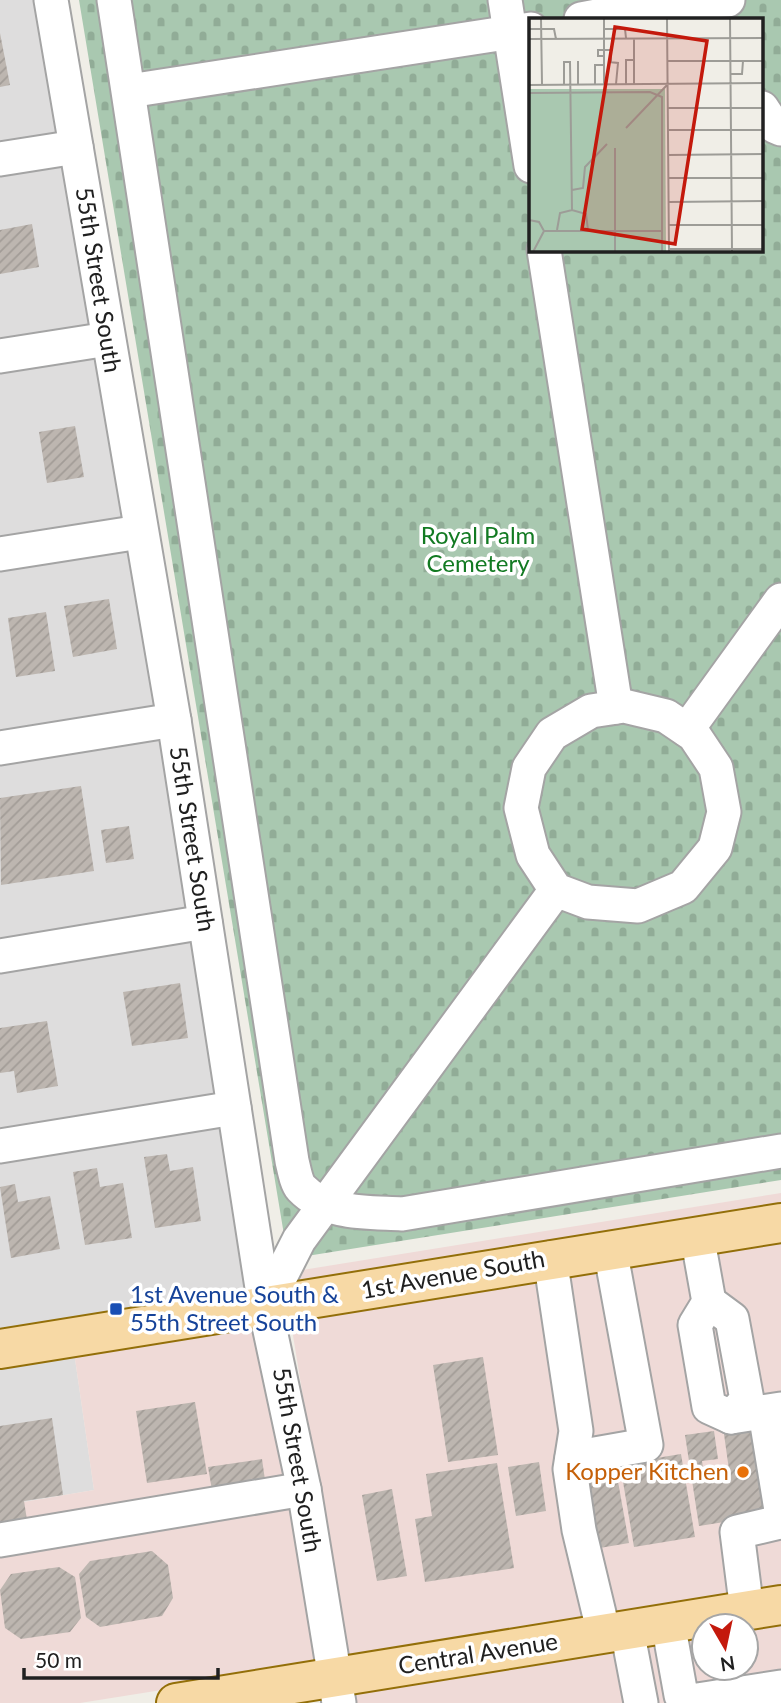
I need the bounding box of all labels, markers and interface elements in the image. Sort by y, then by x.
inset map [529,18,764,252]
street label: 55th Street South [71,185,128,375]
park label: Royal Palm Cemetery [421,520,535,577]
street label: 55th Street South [165,744,222,934]
street label: 1st Avenue South [359,1243,547,1304]
place label: 1st Avenue South & 55th Street South [130,1279,339,1336]
marker: 1st Avenue South & 55th Street South [108,1301,124,1317]
street label: 55th Street South [268,1365,329,1554]
place label: Kopper Kitchen [565,1456,729,1485]
marker: Kopper Kitchen [735,1464,751,1480]
north arrow [690,1612,760,1682]
street label: Central Avenue [396,1626,560,1679]
scale bar [24,1636,219,1680]
text: 50 m [35,1647,82,1672]
text: N [719,1652,737,1677]

